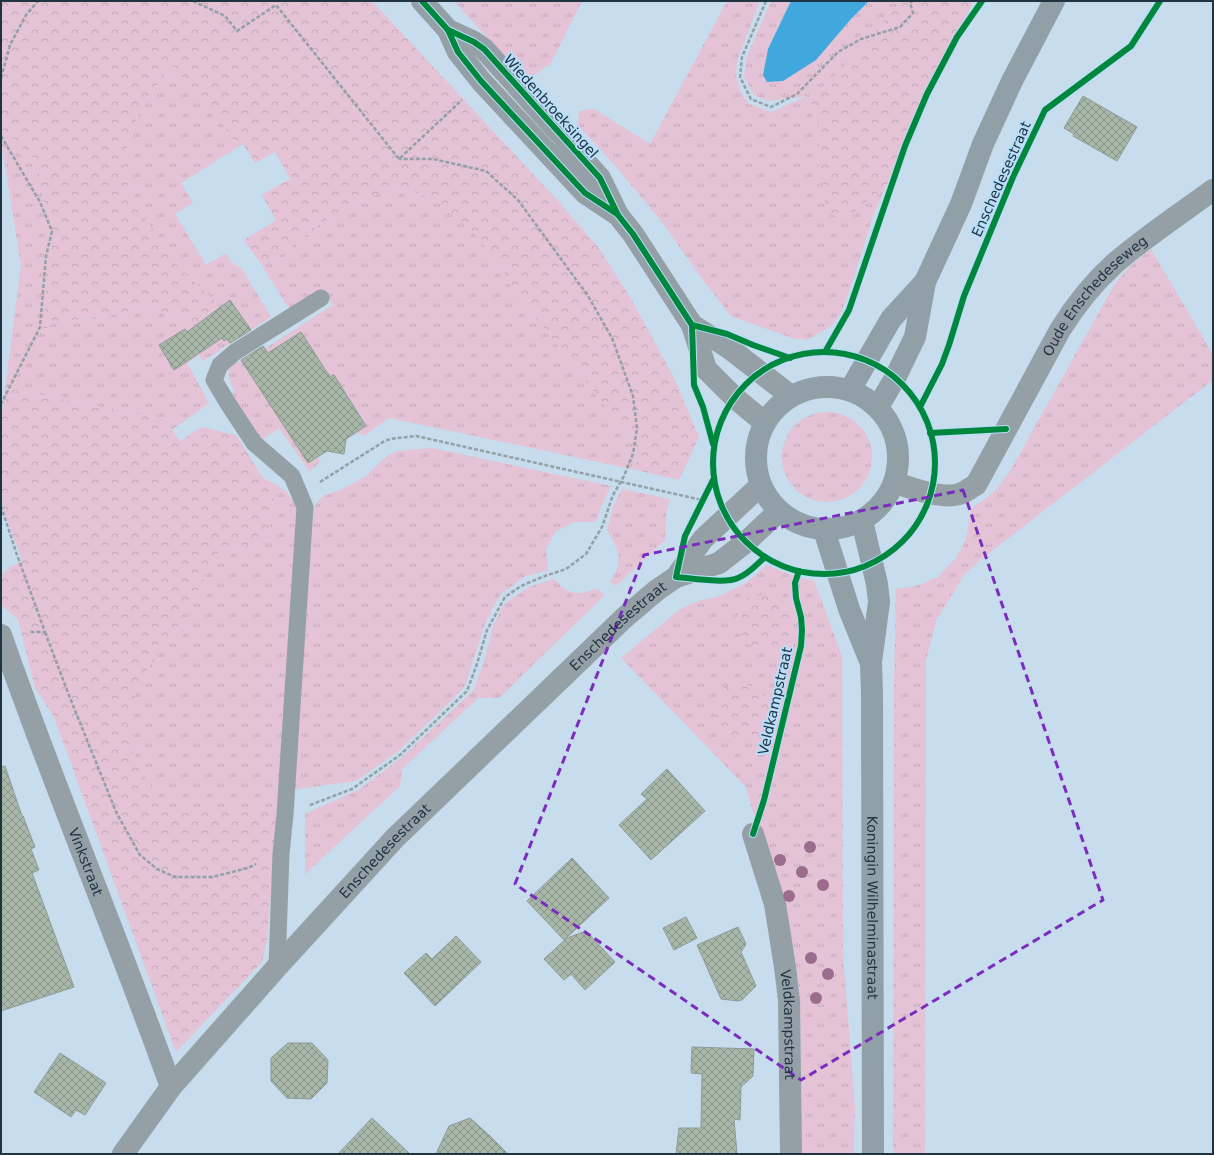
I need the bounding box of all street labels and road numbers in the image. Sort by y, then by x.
street label: Wiedenbroeksingel [500,51,602,161]
street label: Enschedesestraat [968,118,1034,239]
street label: Oude Enschedeseweg [1039,232,1150,359]
street label: Enschedesestraat [566,578,670,674]
street label: Veldkampstraat [755,645,795,756]
street label: Enschedesestraat [336,800,434,902]
street label: Koningin Wilhelminastraat [864,816,881,1000]
street label: Vinkstraat [65,825,106,898]
street label: Veldkampstraat [777,969,798,1080]

